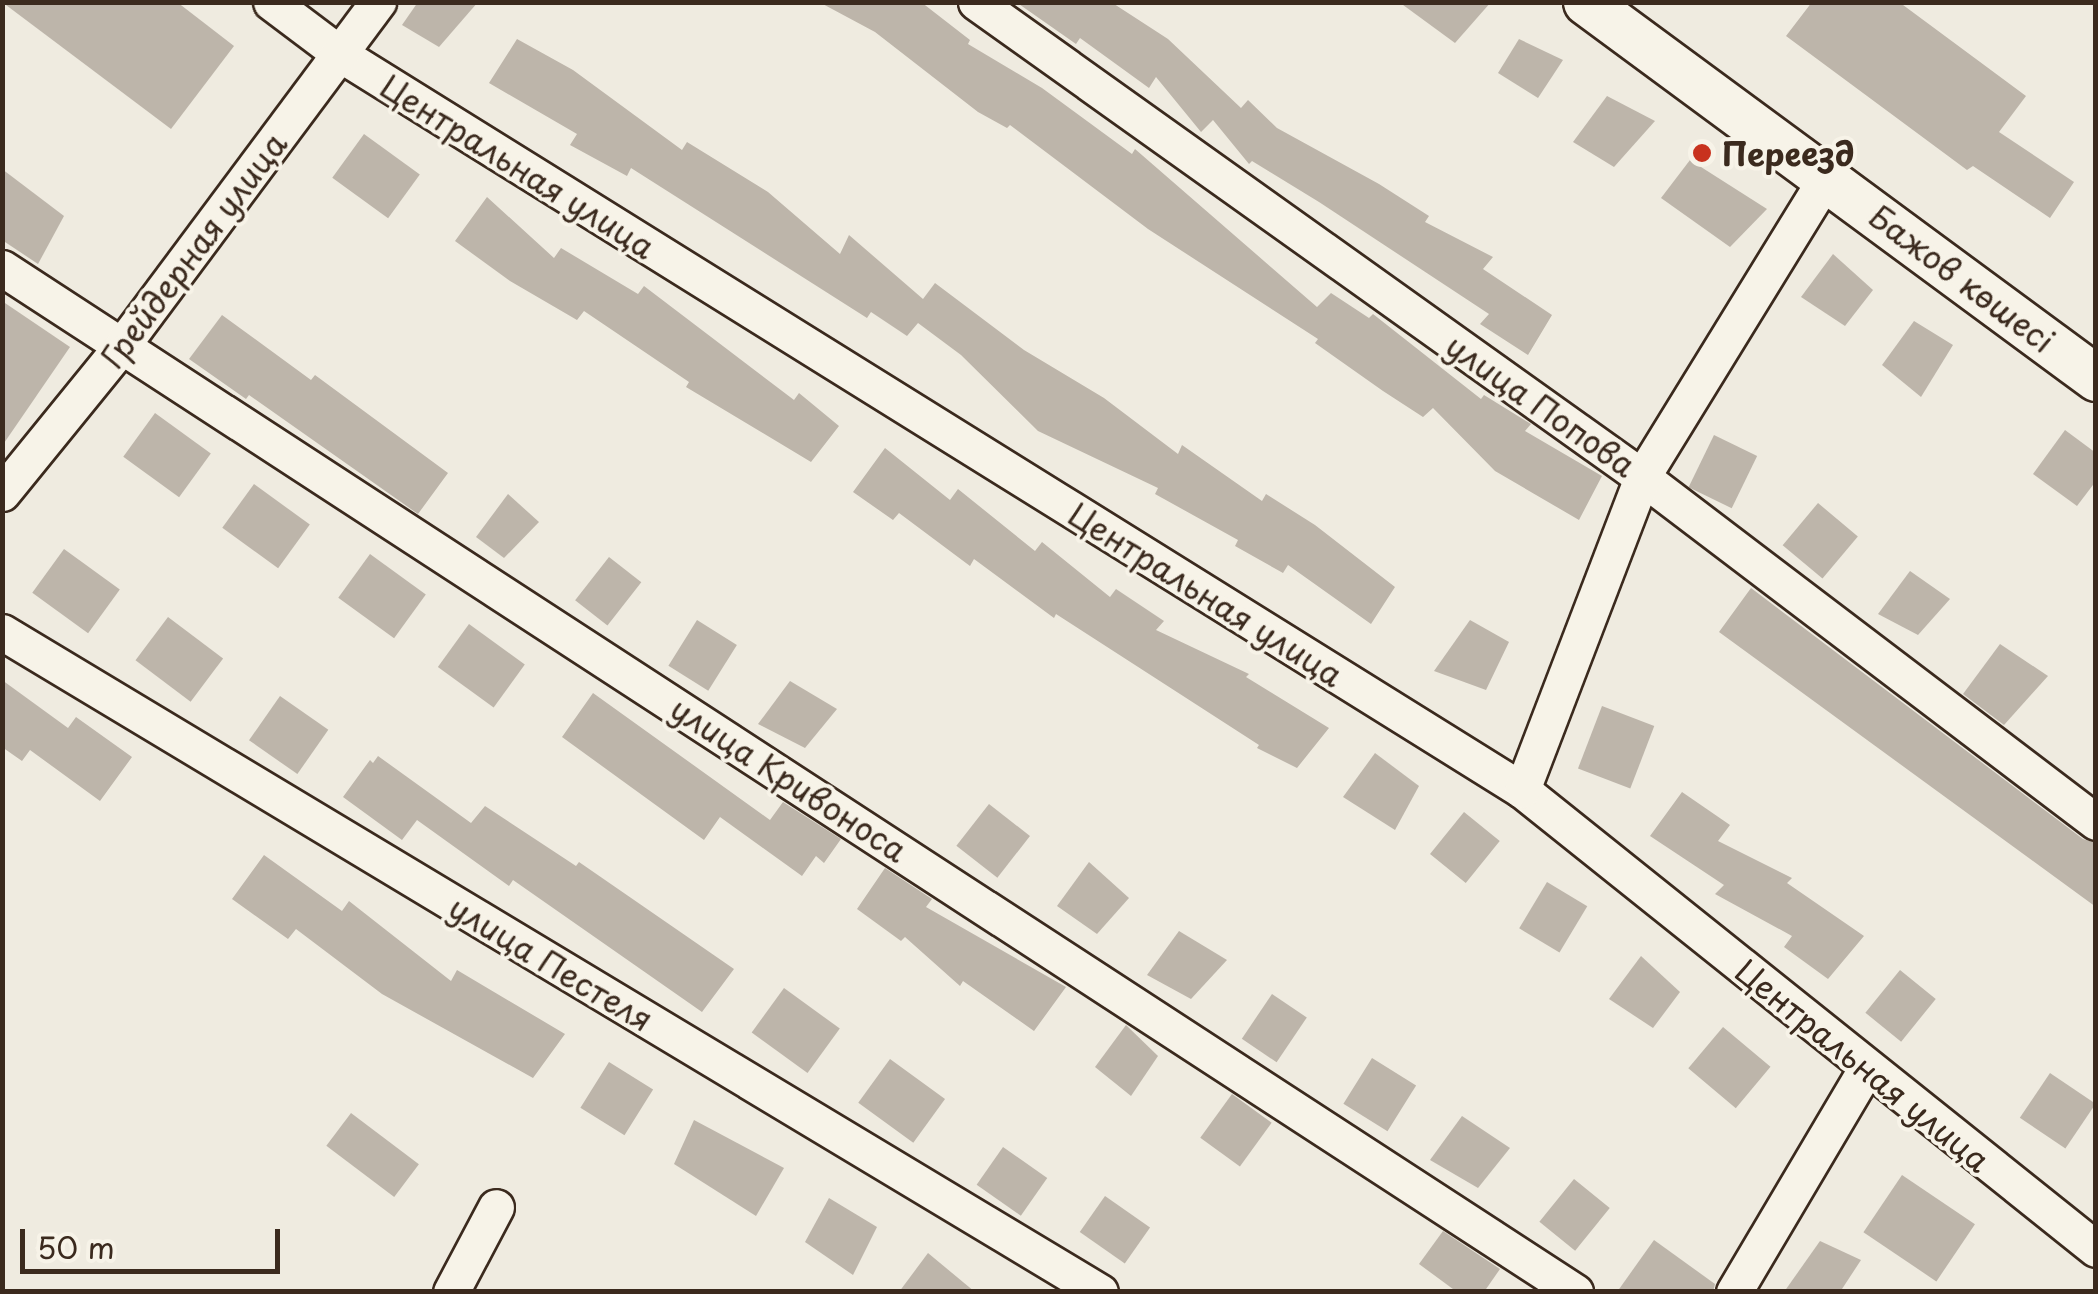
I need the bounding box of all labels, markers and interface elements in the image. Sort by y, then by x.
street label: Центральная улица [374,66,662,266]
street label: Грейдерная улица [91,124,295,376]
place label: Переезд [1722,134,1854,172]
marker: Переезд [1691,142,1713,164]
street label: Бажов көшесі [1862,196,2062,360]
street label: улица Попова [1438,325,1644,485]
street label: Центральная улица [1062,494,1350,694]
street label: улица Кривоноса [663,688,915,870]
street label: улица Пестеля [442,887,660,1039]
street label: Центральная улица [1728,951,1998,1179]
scale bar [25,1209,285,1271]
text: 50 m [37,1224,115,1269]

